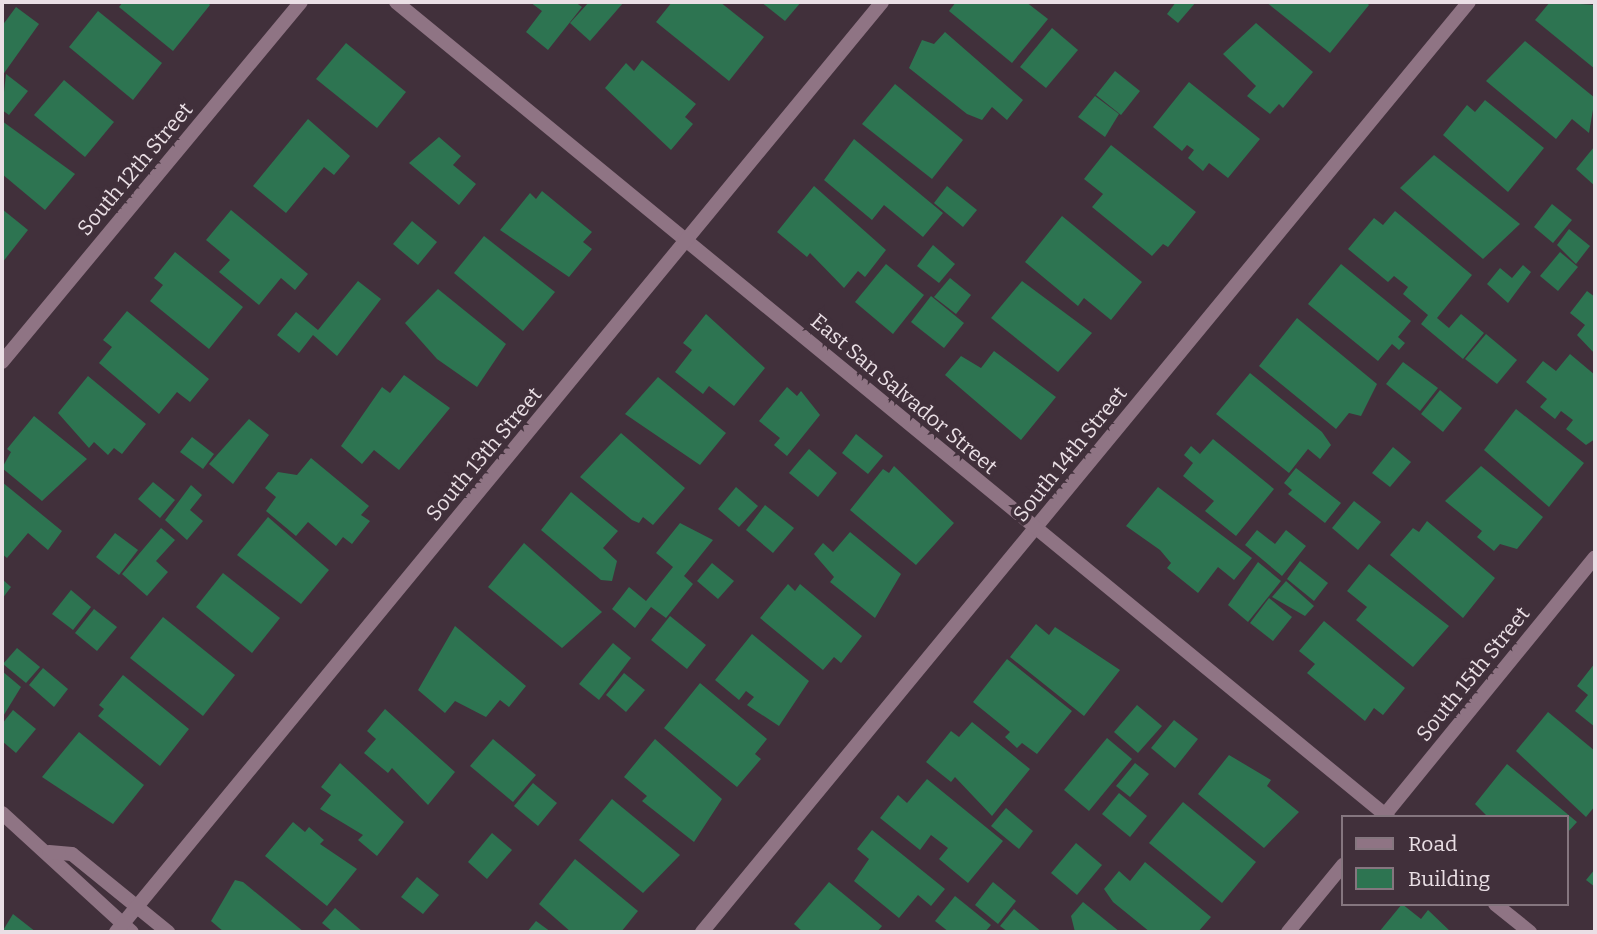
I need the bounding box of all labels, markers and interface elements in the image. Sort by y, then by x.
street label: South 12th Street [72,97,198,241]
street label: East San Salvador Street [806,309,1002,479]
street label: South 14th Street [1008,381,1132,527]
street label: South 13th Street [421,382,547,526]
street label: South 15th Street [1411,602,1535,746]
legend [1342,815,1569,906]
text: Road [1408,831,1457,857]
text: Building [1408,866,1490,892]

